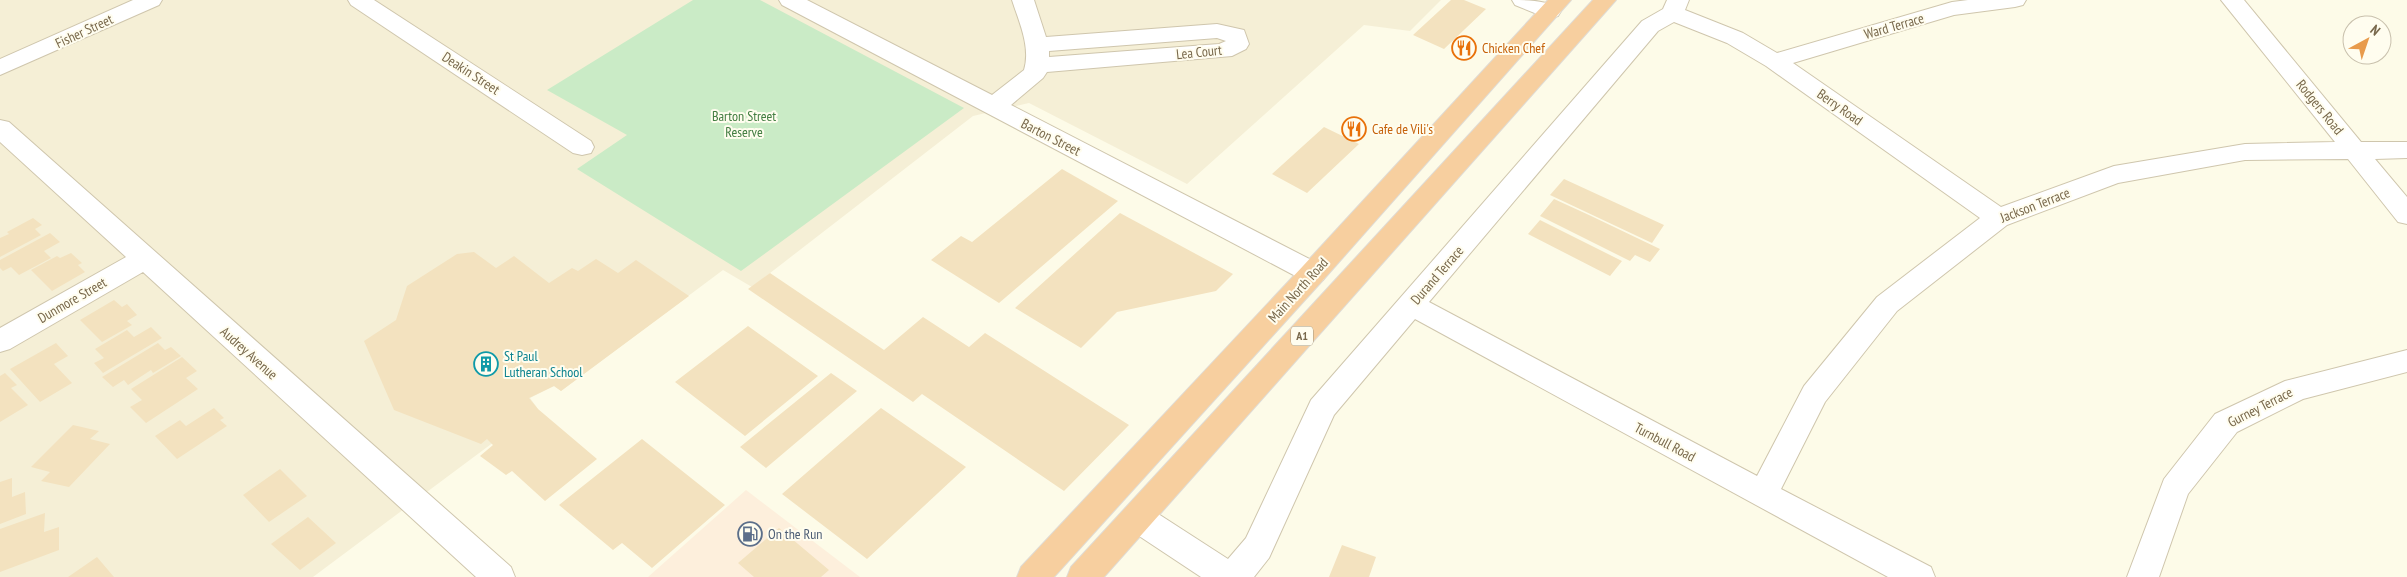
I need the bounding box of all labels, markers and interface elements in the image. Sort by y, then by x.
street label: Ward Terrace [1862,9,1926,43]
street label: Fisher Street [52,10,116,52]
north arrow [2342,15,2392,65]
text: N [2367,21,2384,39]
restaurant icon: Chicken Chef [1451,35,1477,61]
place label: Chicken Chef [1482,39,1545,57]
street label: Lea Court [1175,41,1223,63]
street label: Deakin Street [439,48,503,98]
street label: Rodgers Road [2292,76,2348,138]
street label: Berry Road [1814,85,1866,129]
park label: Barton Street Reserve [712,107,776,141]
street label: Barton Street [1018,114,1084,160]
restaurant icon: Cafe de Vili's [1341,116,1367,142]
place label: Cafe de Vili's [1372,120,1433,138]
street label: Jackson Terrace [1997,183,2073,227]
street label: Durand Terrace [1407,242,1468,308]
street label: Main North Road [1264,254,1332,326]
street label: Dunmore Street [34,273,110,327]
street label: Audrey Avenue [217,323,282,384]
road number: A1 [1291,326,1313,346]
place label: St Paul Lutheran School [504,347,583,381]
building icon: St Paul Lutheran School [473,351,499,377]
street label: Gurney Terrace [2225,383,2296,431]
street label: Turnbull Road [1631,418,1699,466]
fuel station icon: On the Run [737,521,763,547]
place label: On the Run [768,525,823,543]

